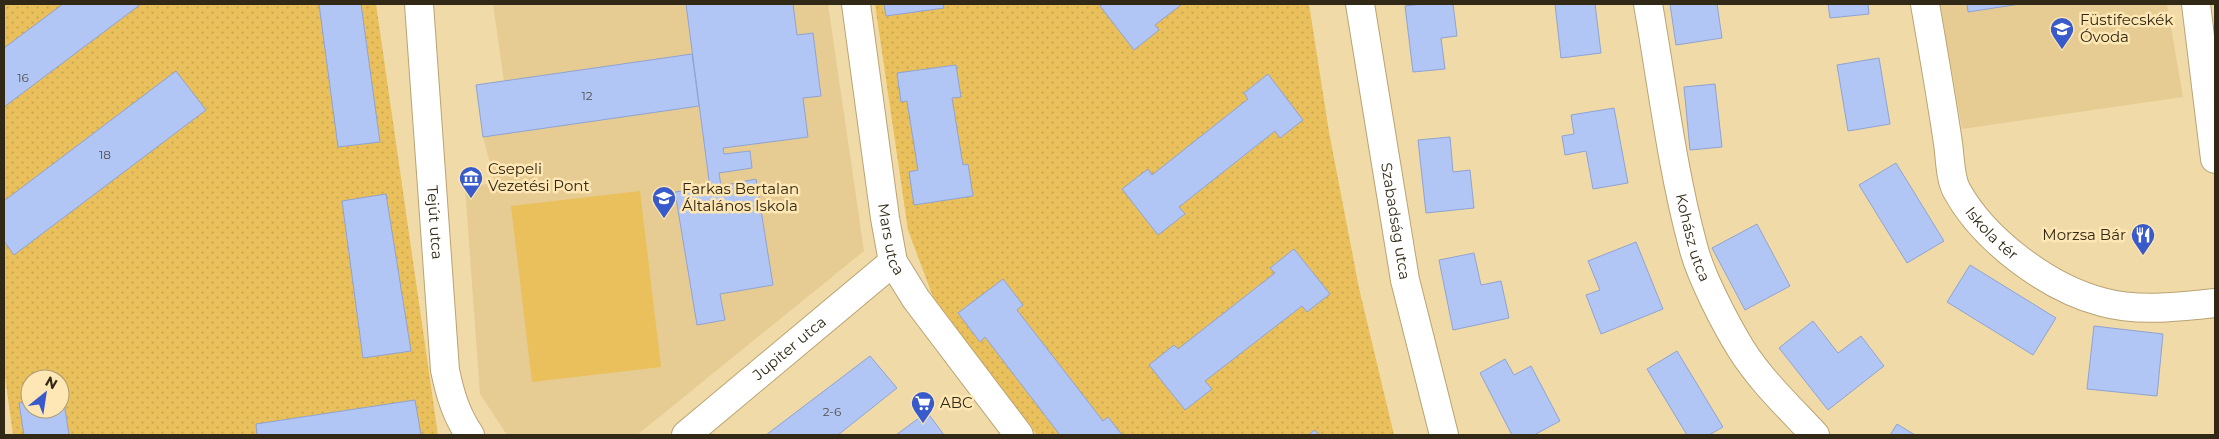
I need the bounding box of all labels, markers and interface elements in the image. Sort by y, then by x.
place label: Füstifecskék Óvoda [2080,10,2173,46]
school or university icon: Füstifecskék Óvoda [2049,16,2075,50]
house number: 16 [17,70,29,85]
house number: 12 [581,88,593,103]
house number: 18 [99,147,111,162]
place label: Csepeli Vezetési Pont [488,159,590,195]
street label: Szabadság utca [1377,161,1415,281]
museum icon: Csepeli Vezetési Pont [458,165,484,199]
place label: Farkas Bertalan Általános Iskola [682,179,799,215]
street label: Tejút utca [423,185,447,260]
school or university icon: Farkas Bertalan Általános Iskola [651,185,677,219]
street label: Kohász utca [1672,192,1715,284]
street label: Mars utca [874,202,909,279]
street label: Iskola tér [1961,203,2022,264]
restaurant icon: Morzsa Bár [2130,222,2156,256]
place label: Morzsa Bár [2042,225,2126,244]
street label: Jupiter utca [748,312,830,385]
north arrow [20,369,70,419]
text: N [42,372,61,393]
supermarket icon: ABC [910,390,936,424]
place label: ABC [940,393,973,412]
house number: 2-6 [823,404,841,419]

